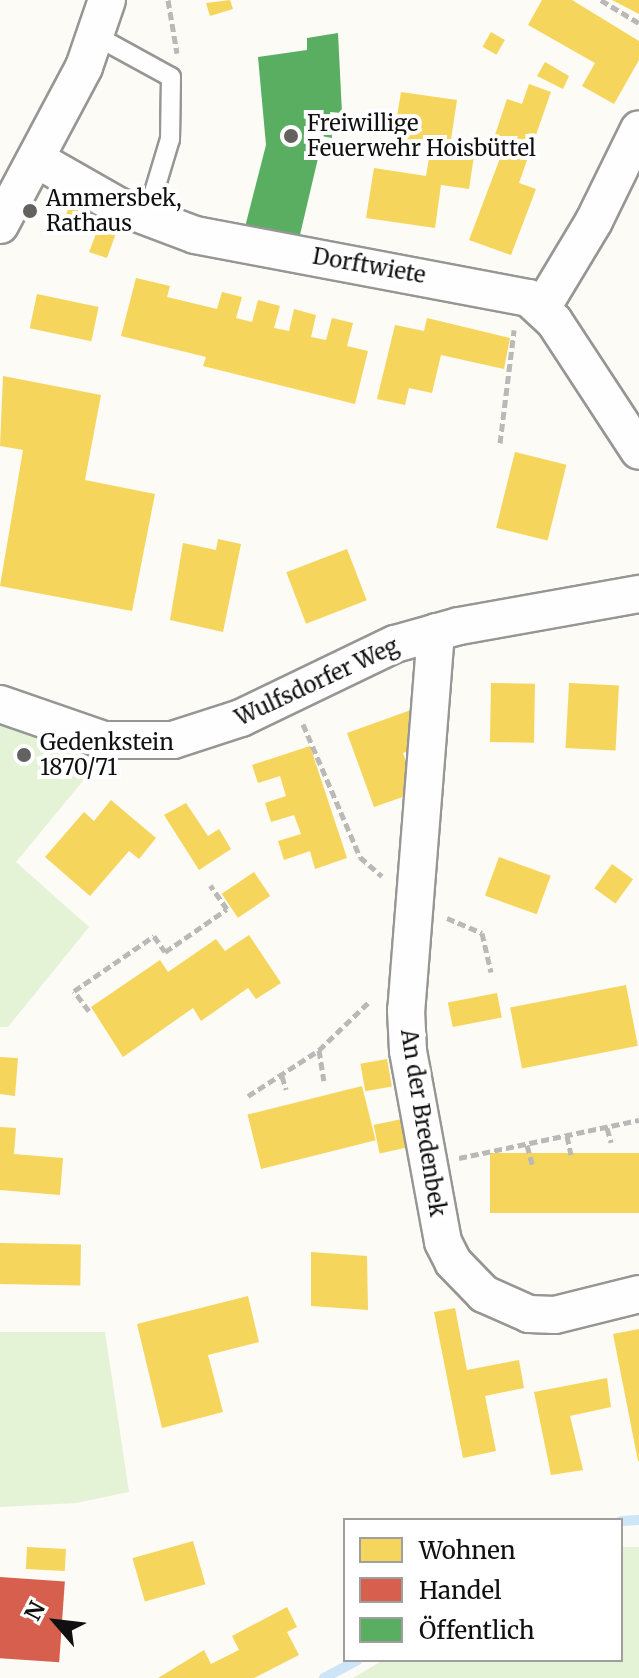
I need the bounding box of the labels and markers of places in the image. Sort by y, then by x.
place label: Freiwillige Feuerwehr Hoisbüttel [307,110,536,162]
marker: Freiwillige Feuerwehr Hoisbüttel [282,127,300,145]
place label: Ammersbek, Rathaus [46,185,182,236]
marker: Ammersbek, Rathaus [21,202,39,220]
place label: Gedenkstein 1870/71 [40,729,174,780]
marker: Gedenkstein 1870/71 [15,746,33,764]

